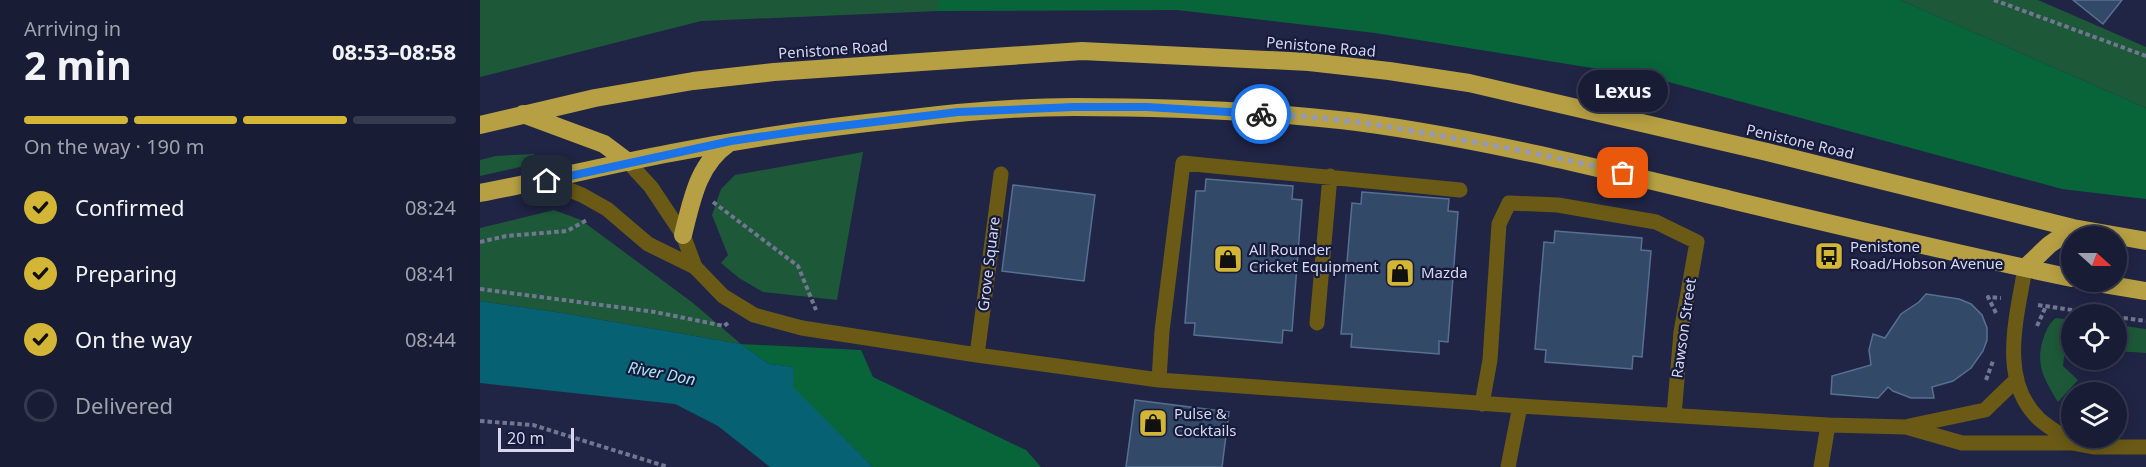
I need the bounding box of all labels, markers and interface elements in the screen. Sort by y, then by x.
text: Arriving in [24,15,121,42]
street label: Penistone Road [1265,31,1377,61]
street label: Penistone Road [777,35,889,63]
text: 08:53–08:58 [332,36,456,66]
text: 2 min [24,38,131,91]
callout: Lexus [1578,71,1668,113]
text: Lexus [1594,77,1652,104]
courier [1231,84,1291,144]
icon: bike [1245,98,1278,131]
street label: Penistone Road [1744,119,1856,163]
text: On the way · 190 m [24,133,204,160]
pin [1597,147,1648,198]
pin [521,155,572,206]
icon: bag [1606,156,1639,189]
icon: home [530,164,563,197]
icon: check [24,191,57,224]
text: Confirmed [75,192,185,222]
text: 08:24 [405,194,456,221]
street label: Grove Square [972,215,1004,312]
north arrow [2061,226,2127,292]
map controls [2061,226,2127,448]
place label: Penistone Road/Hobson Avenue [1850,236,2003,273]
place label: All Rounder Cricket Equipment [1249,239,1379,276]
bus stop icon: Penistone Road/Hobson Avenue [1813,240,1845,272]
shop icon: All Rounder Cricket Equipment [1212,243,1244,275]
icon: check [24,257,57,290]
shop icon: Mazda [1384,257,1416,289]
text: Preparing [75,258,177,288]
text: 08:41 [405,260,456,287]
place label: Mazda [1421,262,1468,282]
street label: Rawson Street [1666,276,1700,379]
button: locate [2061,304,2127,370]
icon: check [24,323,57,356]
text: On the way [75,324,192,354]
text: 08:44 [405,326,456,353]
water label: River Don [626,356,698,390]
button: layers [2061,382,2127,448]
text: Delivered [75,390,173,420]
place label: Pulse & Cocktails [1174,403,1237,440]
shop icon: Pulse & Cocktails [1137,407,1169,439]
scale bar [498,425,574,452]
text: 20 m [507,427,544,449]

